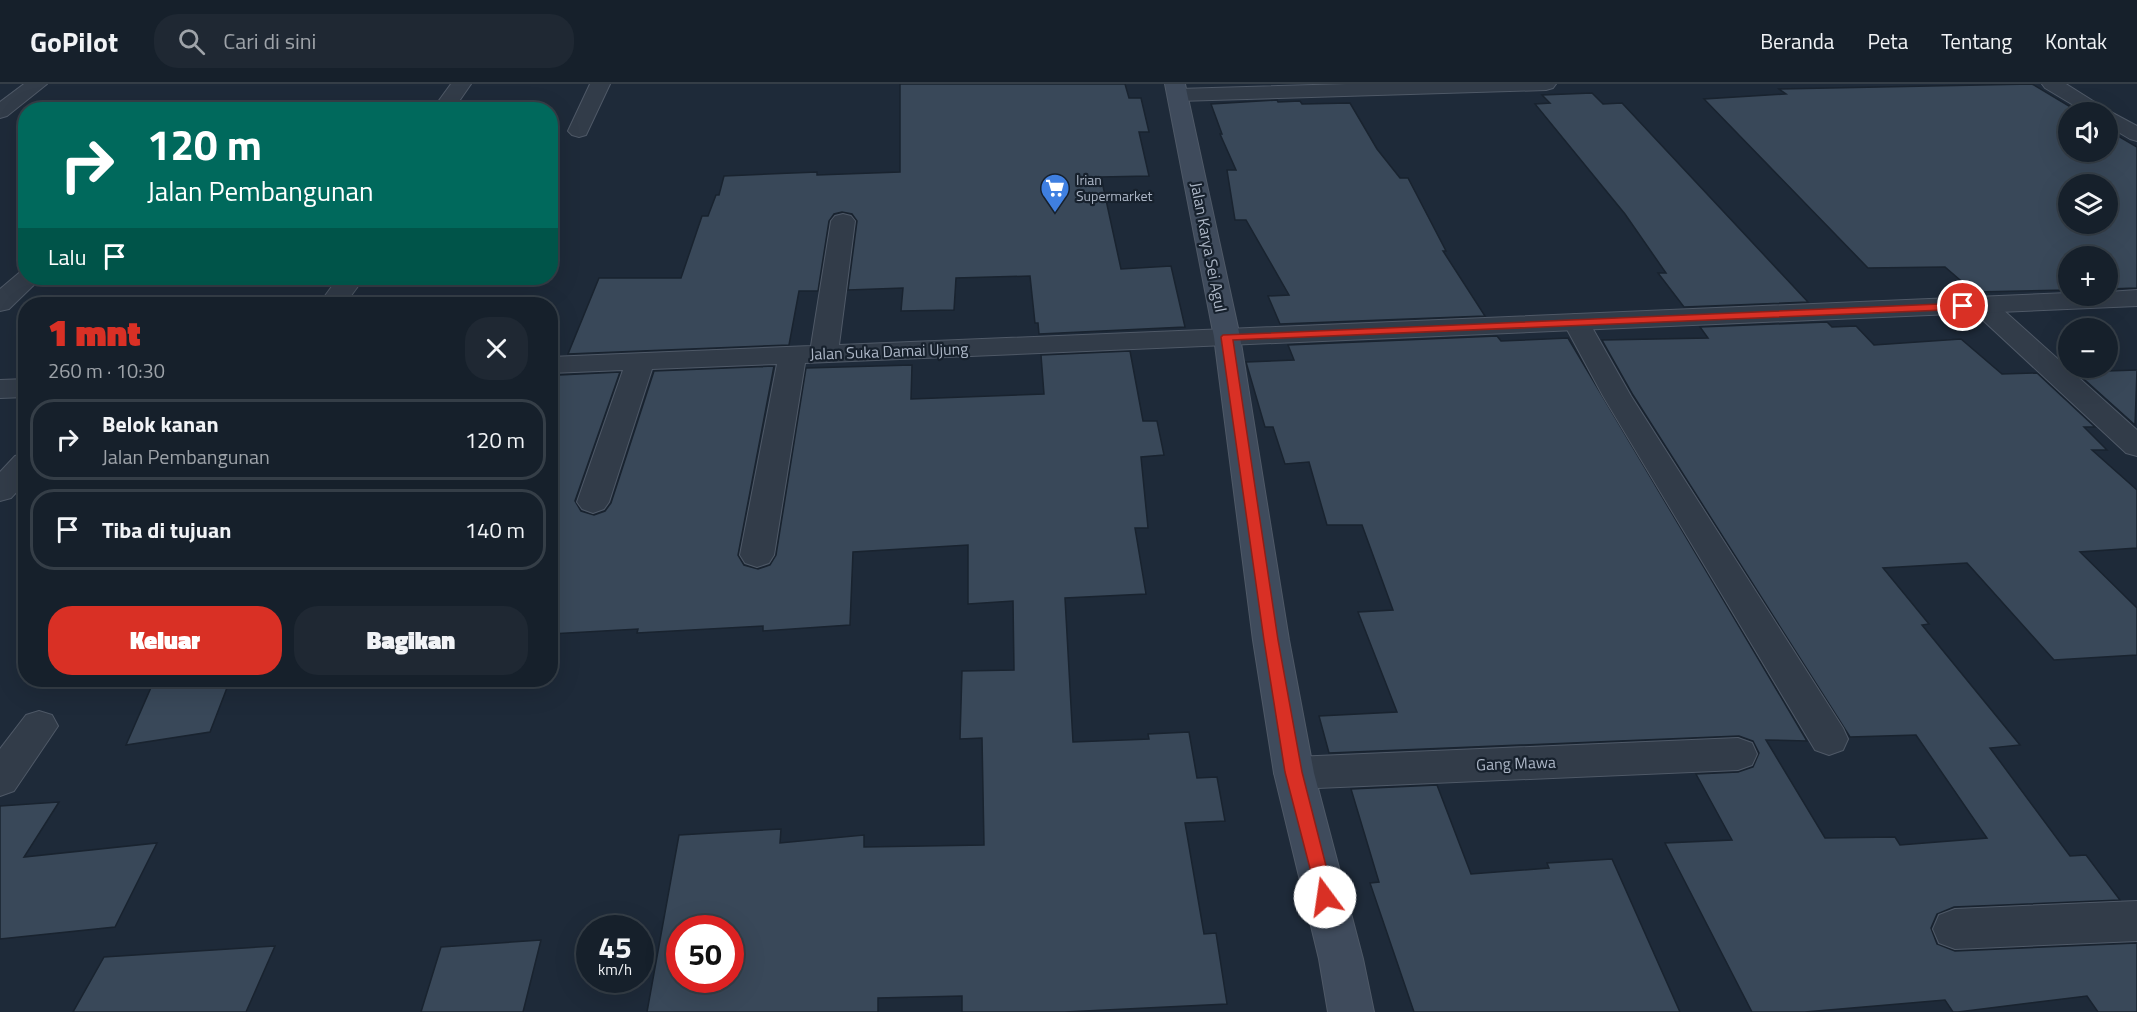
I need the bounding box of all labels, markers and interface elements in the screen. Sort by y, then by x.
search box [154,14,574,68]
text: GoPilot [30,20,118,63]
text: Cari di sini [223,24,316,58]
icon: search [175,25,208,58]
text: Beranda [1760,25,1834,57]
text: Peta [1867,25,1908,57]
text: Tentang [1941,25,2012,57]
text: Kontak [2045,25,2107,57]
map controls [2058,102,2118,378]
button: sound [2058,102,2118,162]
text: 120 m [147,112,262,176]
icon: right [48,126,126,204]
place label: Irian Supermarket [1076,169,1152,206]
text: Jalan Pembangunan [147,170,374,211]
supermarket icon: Irian Supermarket [1039,172,1071,214]
button: layers [2058,174,2118,234]
street label: Jalan Karya Sei Agul [1185,180,1233,314]
text: Lalu [48,240,86,274]
icon: arrive [98,240,131,273]
button: + [2058,246,2118,306]
pin [1937,280,1988,331]
icon: arrive [1946,289,1979,322]
text: 1 mnt [48,305,141,360]
button: close [465,317,528,380]
button: − [2058,318,2118,378]
street label: Jalan Suka Damai Ujung [809,336,969,366]
text: 260 m · 10:30 [48,355,165,386]
text: Belok kanan [102,407,219,441]
icon: right [51,423,84,456]
text: 120 m [465,423,525,457]
text: Jalan Pembangunan [102,441,270,472]
icon: arrive [51,513,84,546]
text: Tiba di tujuan [102,513,231,547]
text: 140 m [465,513,525,547]
button: Keluar [48,606,282,675]
button: Bagikan [294,606,528,675]
street label: Gang Mawa [1476,750,1556,776]
position arrow [1293,865,1357,929]
speed limit sign: 50 [666,915,744,993]
text: 45 [598,924,632,970]
text: km/h [598,958,632,981]

